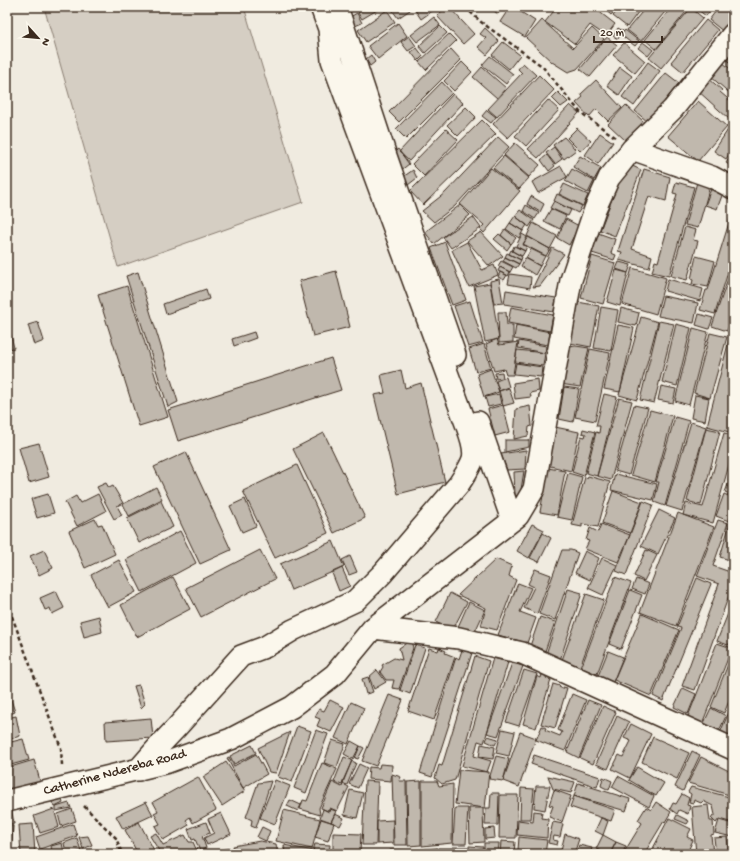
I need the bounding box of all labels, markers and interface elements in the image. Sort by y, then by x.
north arrow [18,18,58,58]
scale bar [594,18,662,44]
text: 20 m [600,27,625,41]
text: N [38,36,52,48]
street label: Catherine Ndereba Road [42,745,190,800]

